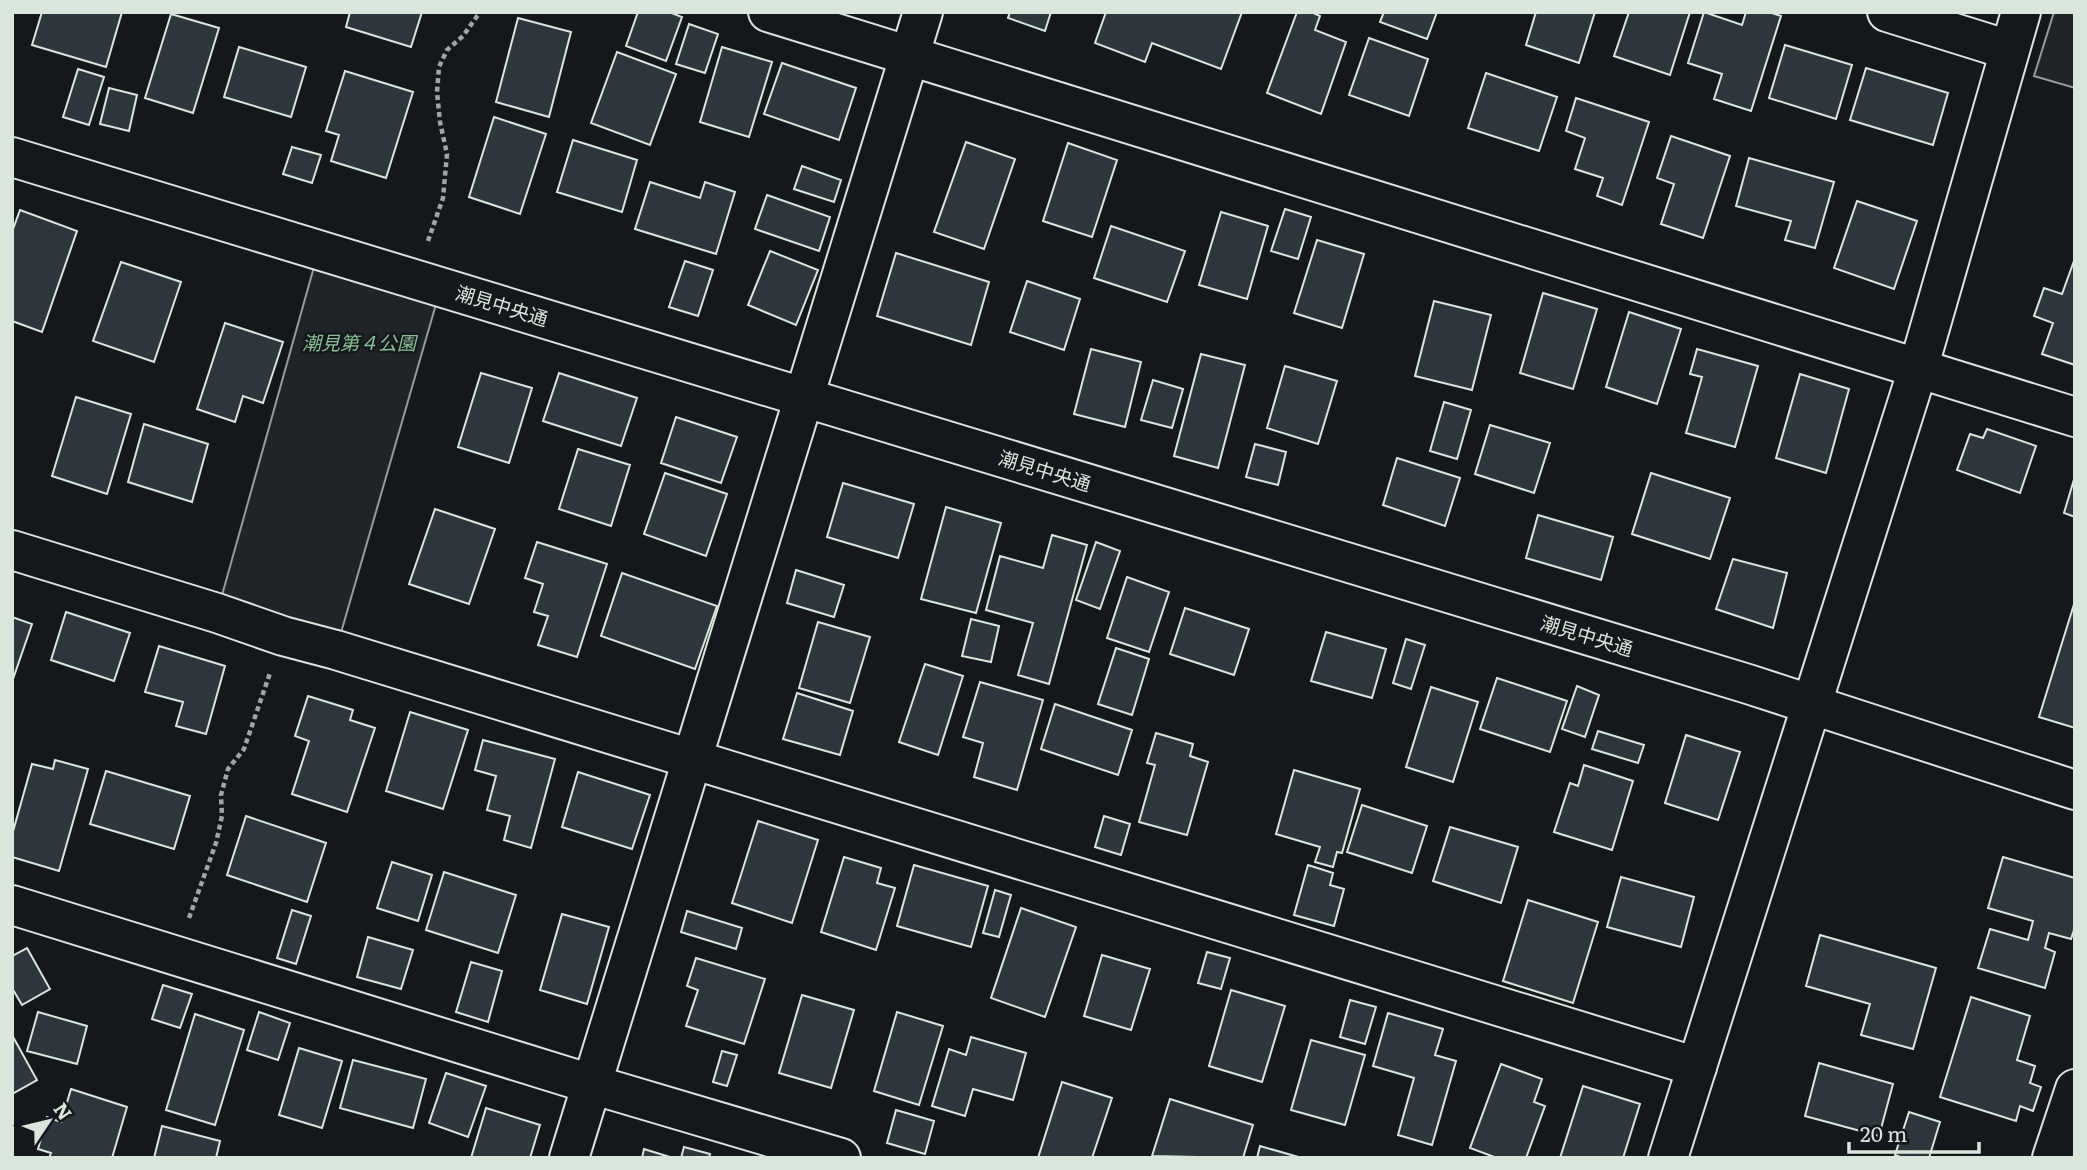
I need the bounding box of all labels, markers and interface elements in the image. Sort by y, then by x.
street label: 潮見中央通 [452,278,552,332]
park label: 潮見第４公園 [302,328,419,356]
street label: 潮見中央通 [995,443,1095,497]
street label: 潮見中央通 [1537,608,1637,662]
north arrow [14,1086,84,1156]
text: N [48,1096,80,1125]
scale bar [1849,1110,1979,1154]
text: 20 m [1860,1117,1907,1148]

